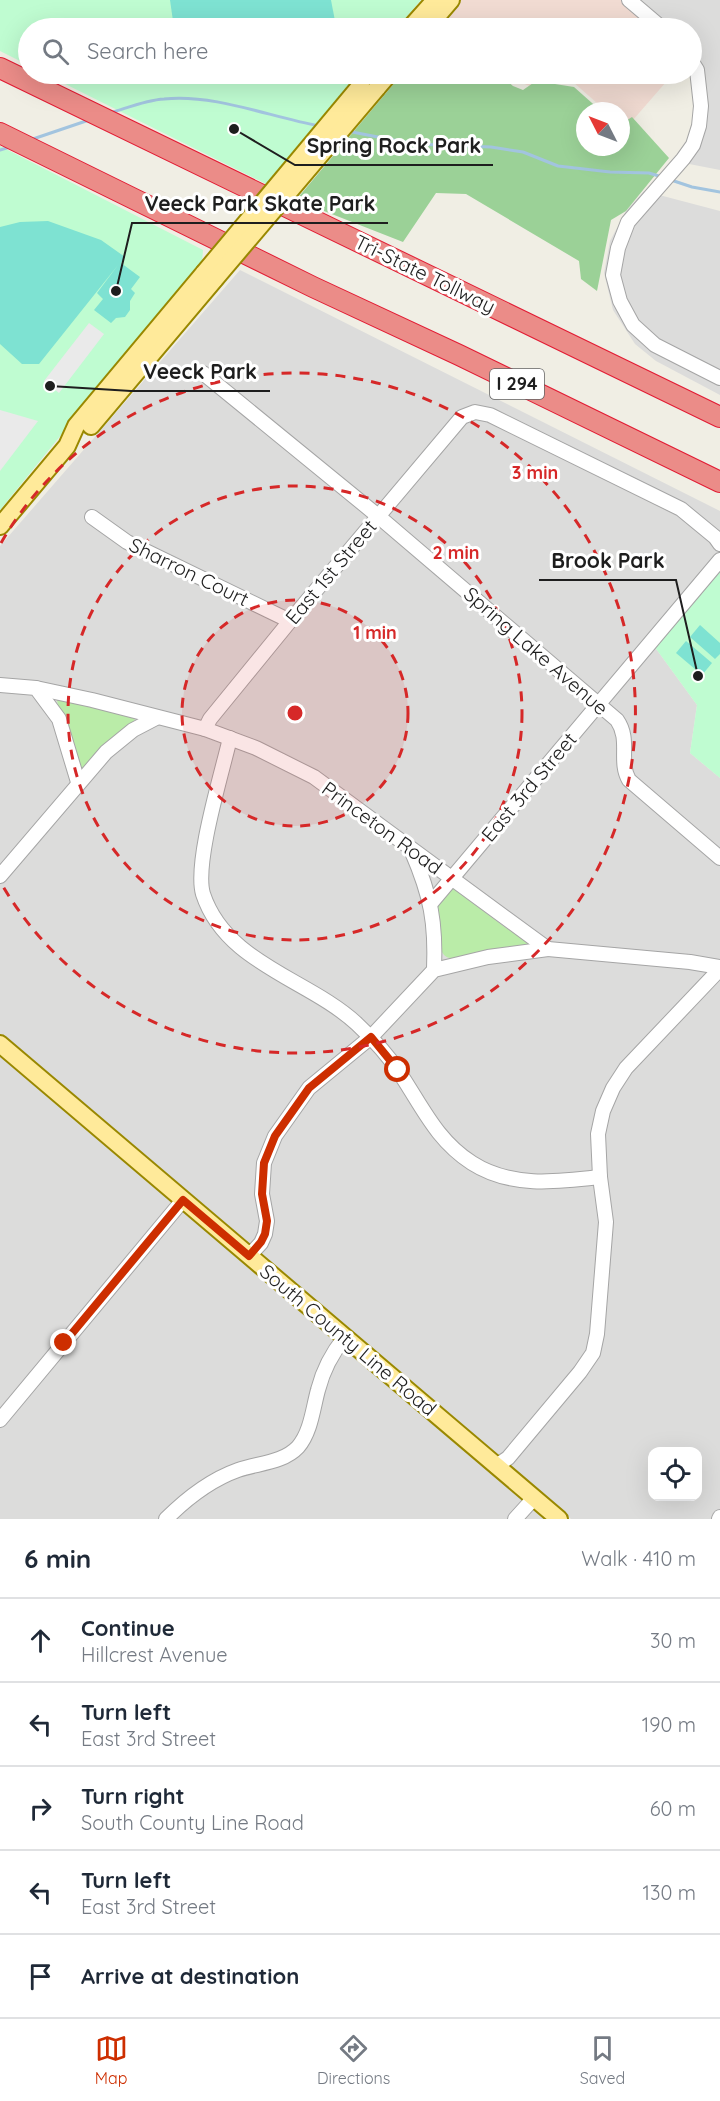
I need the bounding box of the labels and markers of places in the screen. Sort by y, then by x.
callout: Spring Rock Park [295,126,493,165]
callout: Veeck Park Skate Park [132,184,388,223]
callout: Veeck Park [131,352,270,391]
callout: Brook Park [539,541,676,580]
centre of rings [285,703,305,723]

